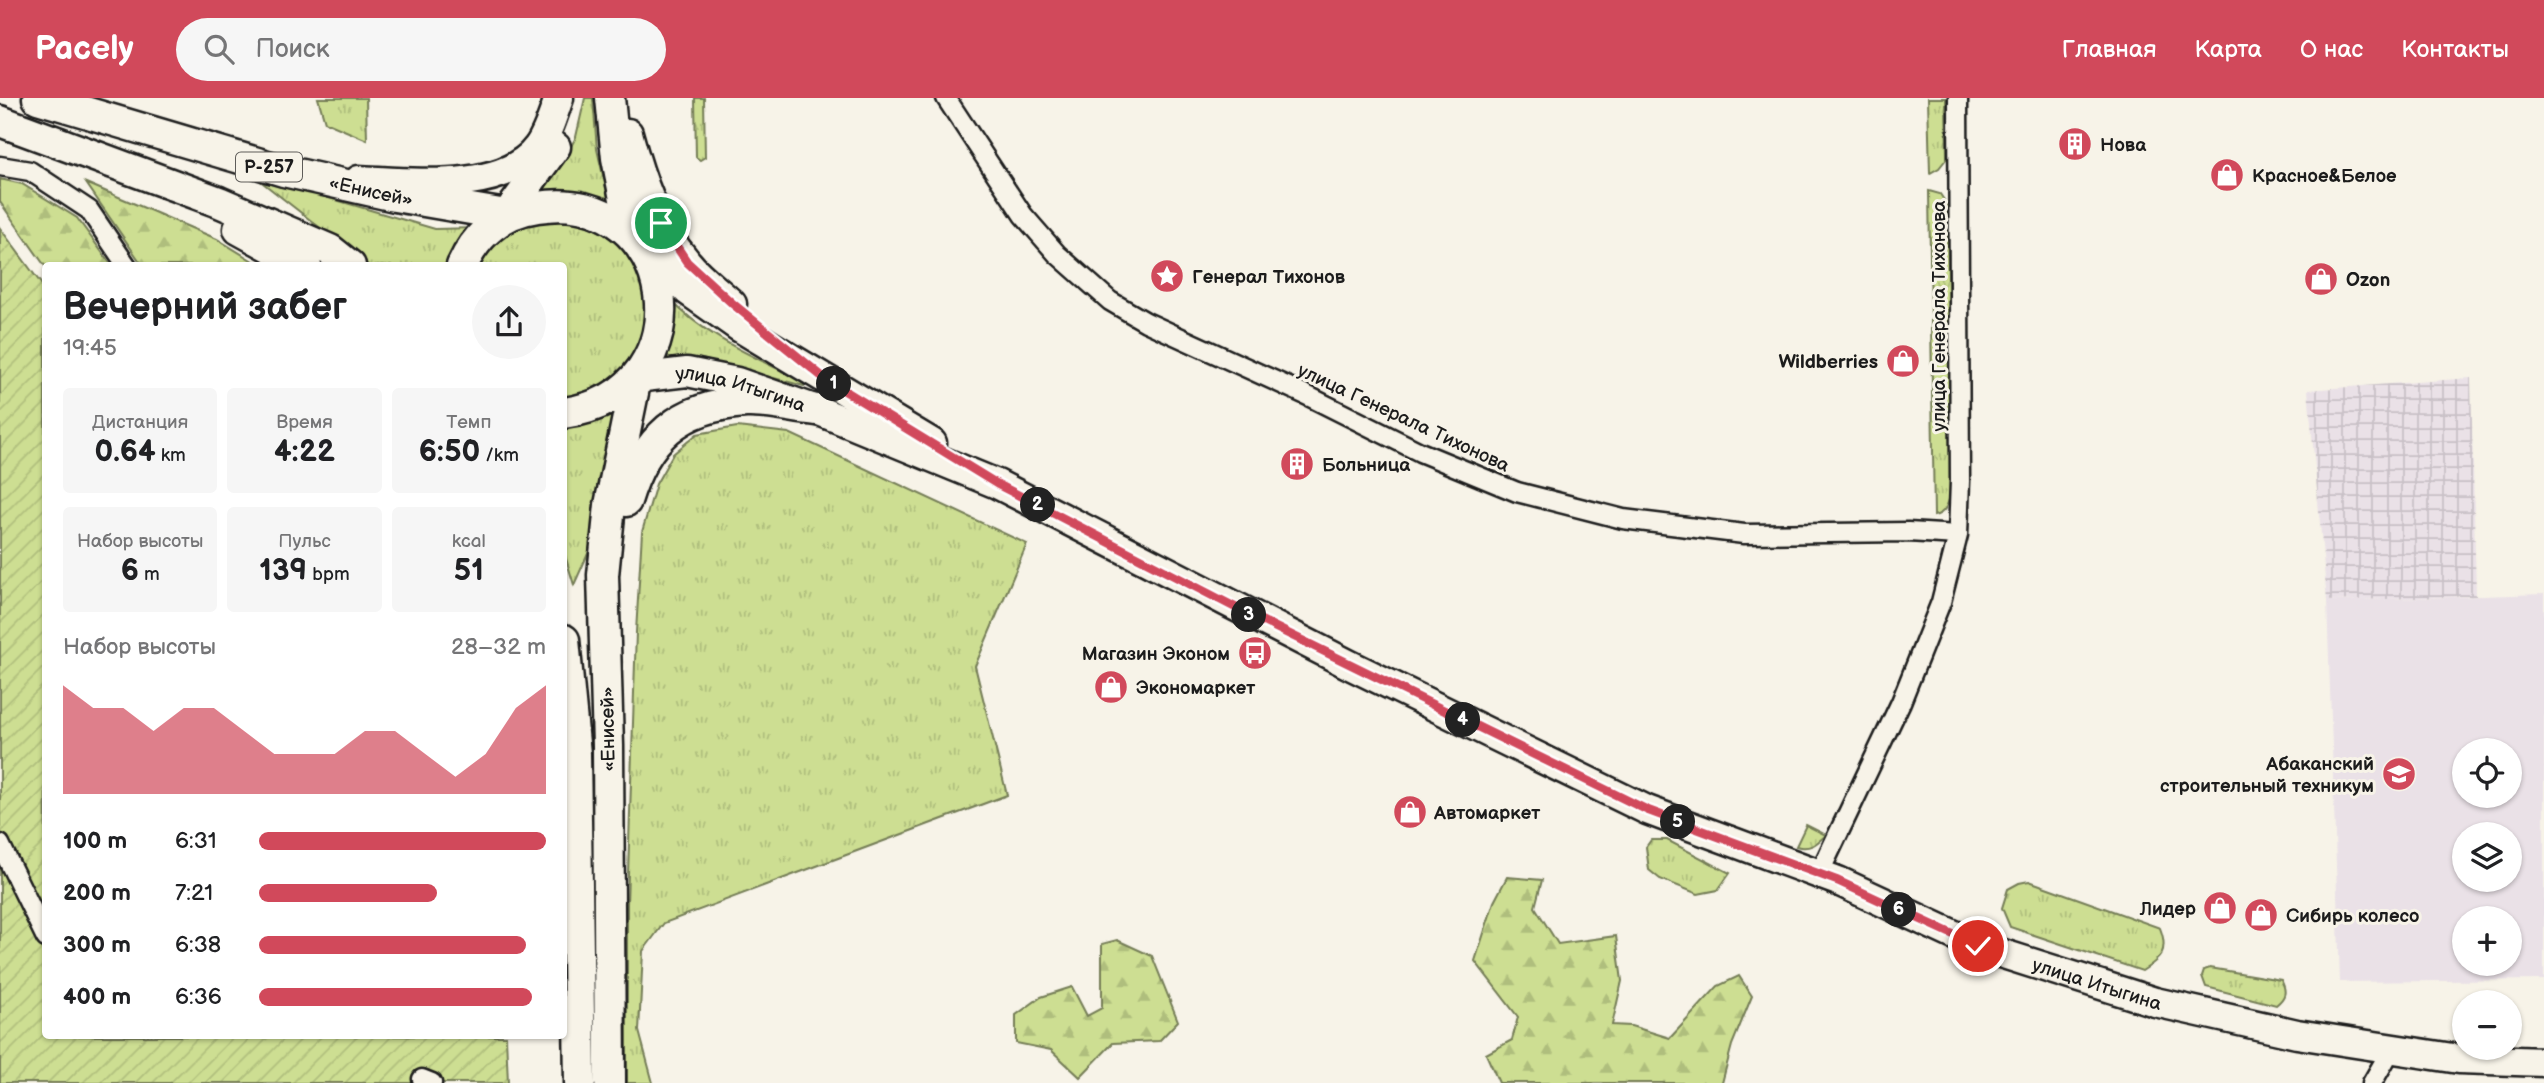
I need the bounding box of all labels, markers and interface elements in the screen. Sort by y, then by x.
search box [176,18,666,81]
text: Pacely [35,29,134,69]
icon: search [200,30,238,68]
text: Поиск [256,34,330,65]
text: Главная [2062,35,2156,64]
text: Карта [2194,35,2262,64]
text: О нас [2300,35,2363,64]
text: Контакты [2401,35,2509,64]
building icon: Нова [2056,125,2094,163]
place label: Нова [2100,134,2147,157]
road number: Р-257 [236,153,302,182]
shop icon: Красное&Белое [2208,156,2246,194]
place label: Красное&Белое [2252,165,2397,188]
street label: «Енисей» [327,172,415,212]
pin [631,193,691,253]
street label: улица Генерала Тихонова [1928,200,1951,432]
icon: arrive [642,204,680,242]
place icon: Генерал Тихонов [1148,257,1186,295]
shop icon: Ozon [2302,260,2340,298]
place label: Генерал Тихонов [1192,266,1346,289]
place label: Ozon [2346,269,2390,292]
text: Вечерний забег [63,285,347,330]
button: share [472,285,546,359]
text: 19:45 [63,334,117,362]
shop icon: Wildberries [1884,342,1922,380]
place label: Wildberries [1778,351,1878,374]
street label: улица Генерала Тихонова [1294,359,1513,478]
street label: улица Итыгина [674,362,808,418]
pin: 1 [816,366,852,402]
text: 1 [830,372,838,395]
text: Дистанция [92,411,188,434]
text: Время [276,411,333,434]
text: Темп [446,411,491,434]
text: 0.64 [95,434,156,470]
text: 4:22 [274,434,335,470]
text: 6:50 [419,434,480,470]
text: km [156,444,186,467]
text: /km [480,444,519,467]
building icon: Больница [1278,445,1316,483]
place label: Больница [1322,454,1411,477]
pin: 2 [1020,488,1056,522]
text: 2 [1032,493,1043,516]
text: Набор высоты [77,530,203,553]
text: Пульс [278,530,331,553]
text: kcal [452,530,486,553]
text: 6 [121,553,139,589]
text: 139 [259,553,307,589]
text: 51 [454,553,484,589]
text: m [139,563,160,586]
text: bpm [307,563,350,586]
pin: 3 [1232,598,1266,632]
text: 3 [1243,603,1254,626]
text: Набор высоты [63,633,216,661]
text: 28–32 m [451,633,546,661]
bus stop icon: Магазин Эконом [1236,634,1274,672]
place label: Магазин Эконом [1082,643,1230,666]
shop icon: Экономаркет [1092,668,1130,706]
place label: Экономаркет [1136,677,1255,700]
street label: «Енисей» [596,686,621,772]
pin: 4 [1446,702,1480,738]
text: 4 [1457,708,1468,731]
map controls [2452,738,2522,1060]
button: locate [2452,738,2522,808]
place label: Абаканский строительный техникум [2160,753,2374,798]
school or university icon: Абаканский строительный техникум [2380,755,2418,793]
shop icon: Автомаркет [1391,793,1429,831]
place label: Автомаркет [1433,802,1540,825]
pin: 5 [1660,804,1696,840]
text: 5 [1672,810,1683,833]
button: layers [2452,822,2522,892]
text: 100 m [63,827,127,855]
text: 6:31 [175,827,217,855]
text: 200 m [63,879,131,907]
text: 7:21 [175,879,213,907]
shop icon: Лидер [2201,889,2239,927]
pin: 6 [1882,892,1916,928]
shop icon: Сибирь колесо [2242,896,2280,934]
text: 6 [1893,898,1904,921]
place label: Лидер [2139,898,2197,921]
place label: Сибирь колесо [2286,905,2419,928]
button: + [2452,906,2522,976]
pin [1948,916,2008,976]
icon: check [1959,927,1997,965]
text: 300 m [63,931,131,959]
text: 6:38 [175,931,221,959]
street label: улица Итыгина [2029,954,2164,1016]
text: 400 m [63,983,131,1011]
text: 6:36 [175,983,222,1011]
button: − [2452,990,2522,1060]

